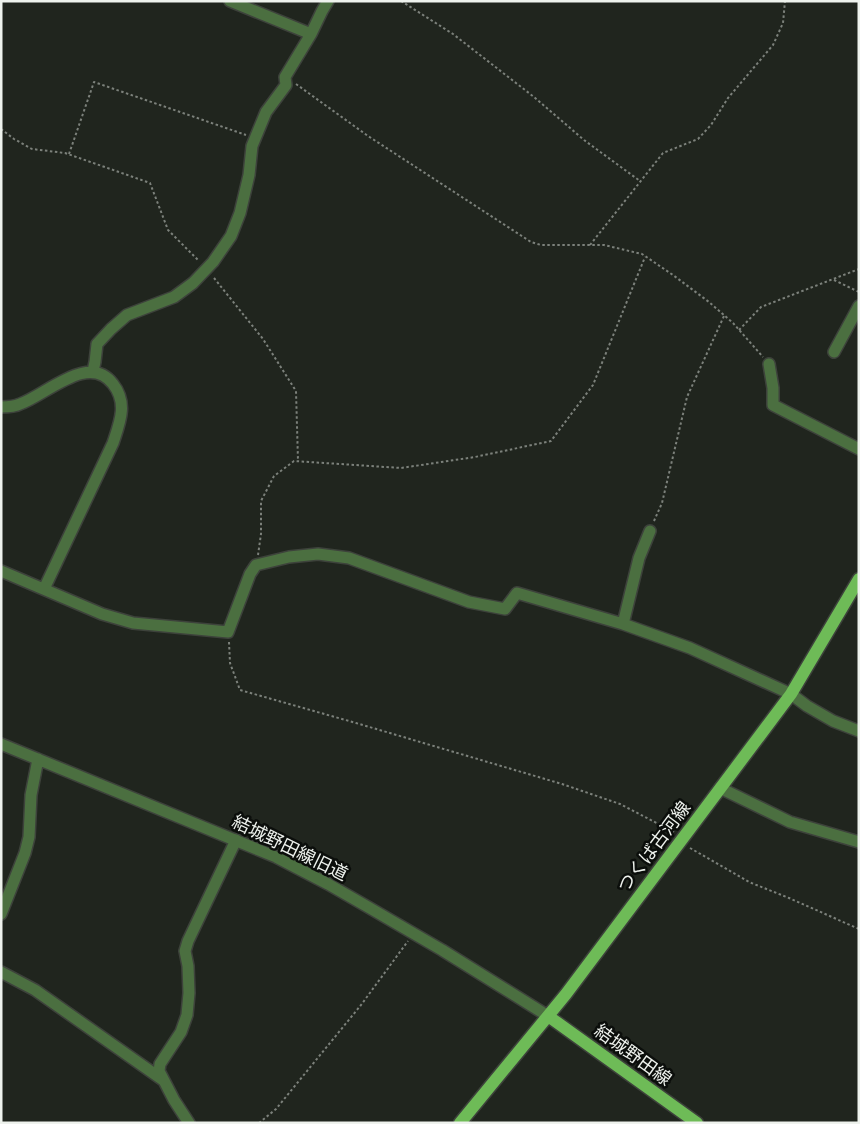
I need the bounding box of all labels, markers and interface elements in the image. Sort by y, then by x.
street label: つくば古河線 [614,798,694,896]
street label: 結城野田線旧道 [229,811,351,885]
street label: 結城野田線 [591,1020,675,1090]

